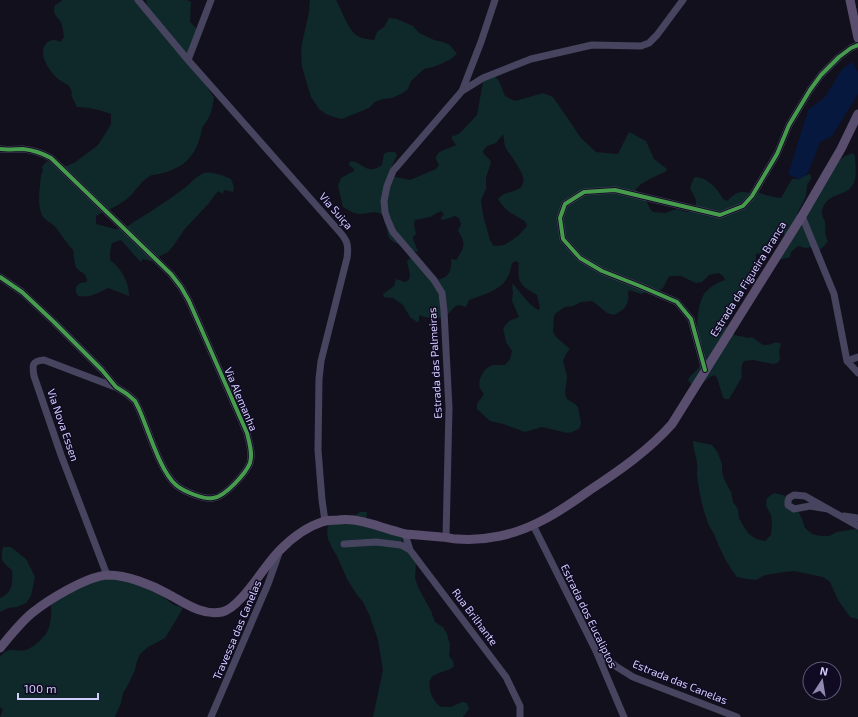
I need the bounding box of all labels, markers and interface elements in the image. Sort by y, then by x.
street label: Via Suiça [316,190,356,232]
street label: Estrada da Figueira Branca [707,219,789,339]
street label: Estrada das Palmeiras [425,307,444,419]
street label: Via Alemanha [222,365,261,433]
street label: Via Nova Essen [45,387,82,463]
street label: Estrada dos Eucaliptos [559,562,620,670]
street label: Travessa das Canelas [210,578,264,682]
street label: Rua Brilhante [450,586,501,648]
street label: Estrada das Canelas [631,657,730,707]
north arrow [802,661,842,701]
text: N [819,664,829,678]
scale bar [18,675,98,701]
text: 100 m [24,681,56,695]

